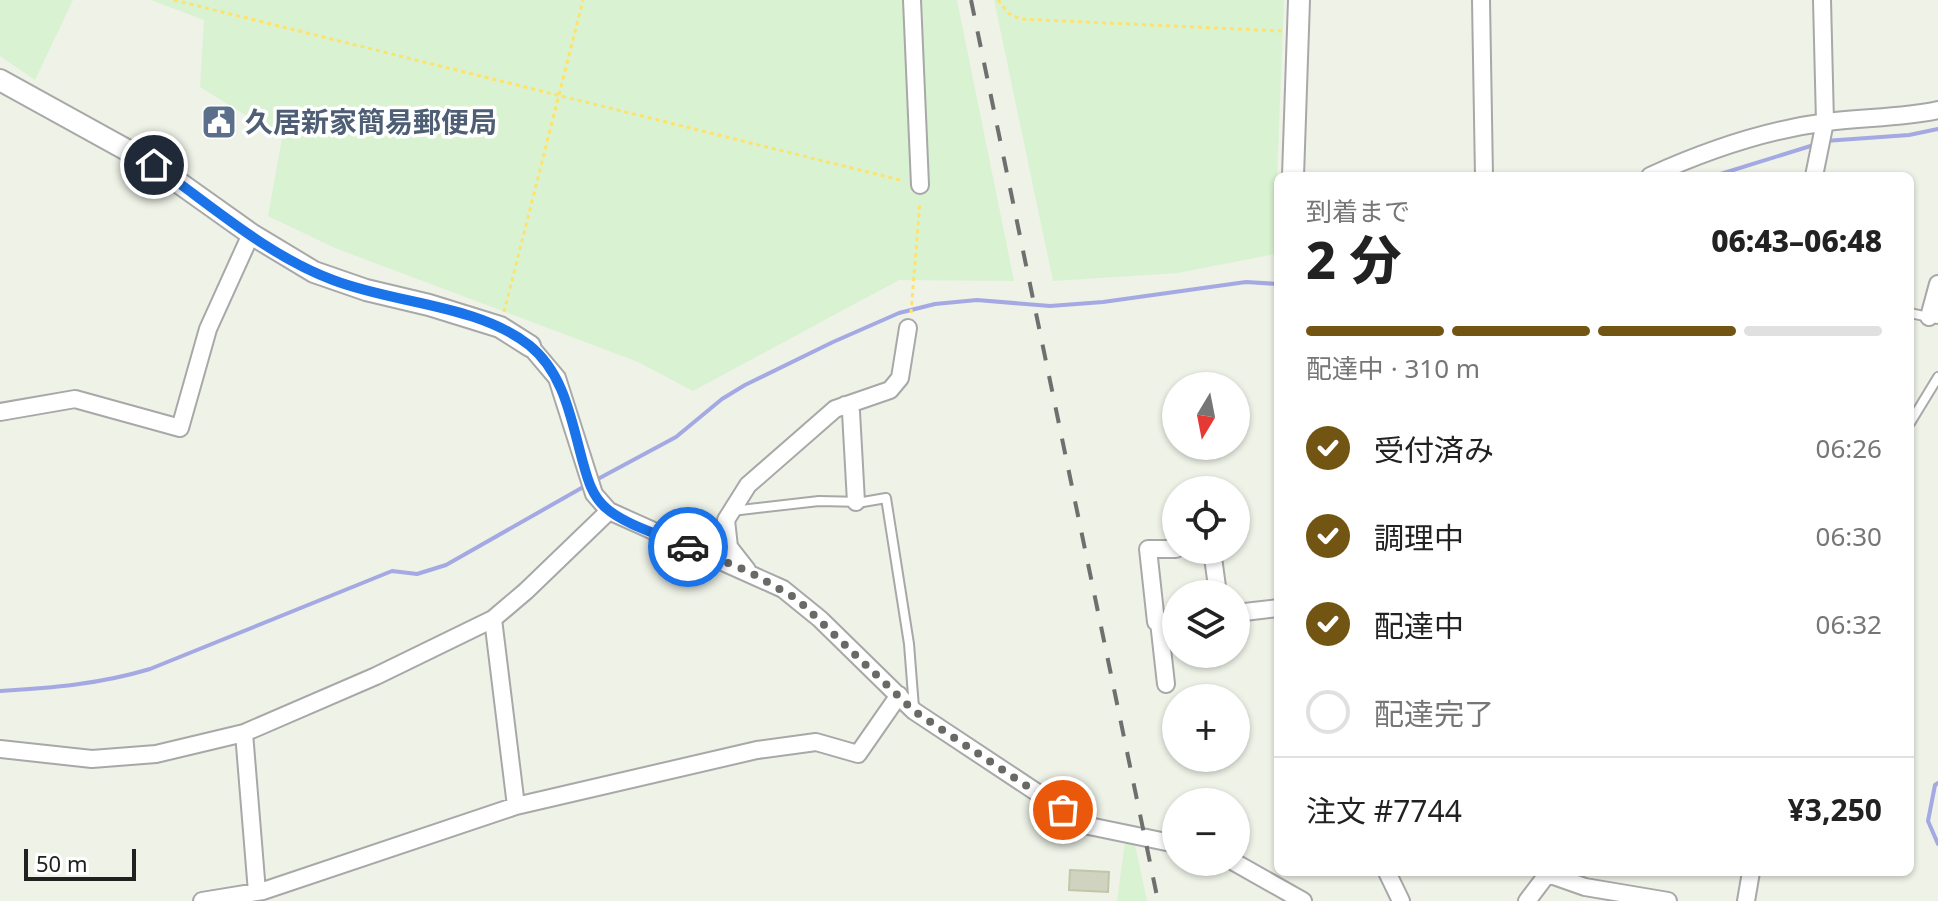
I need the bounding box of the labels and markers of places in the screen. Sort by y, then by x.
place label: 久居新家簡易郵便局 [245,102,497,140]
public building icon: 久居新家簡易郵便局 [200,103,238,141]
pin [120,131,188,199]
pin [1029,776,1097,844]

